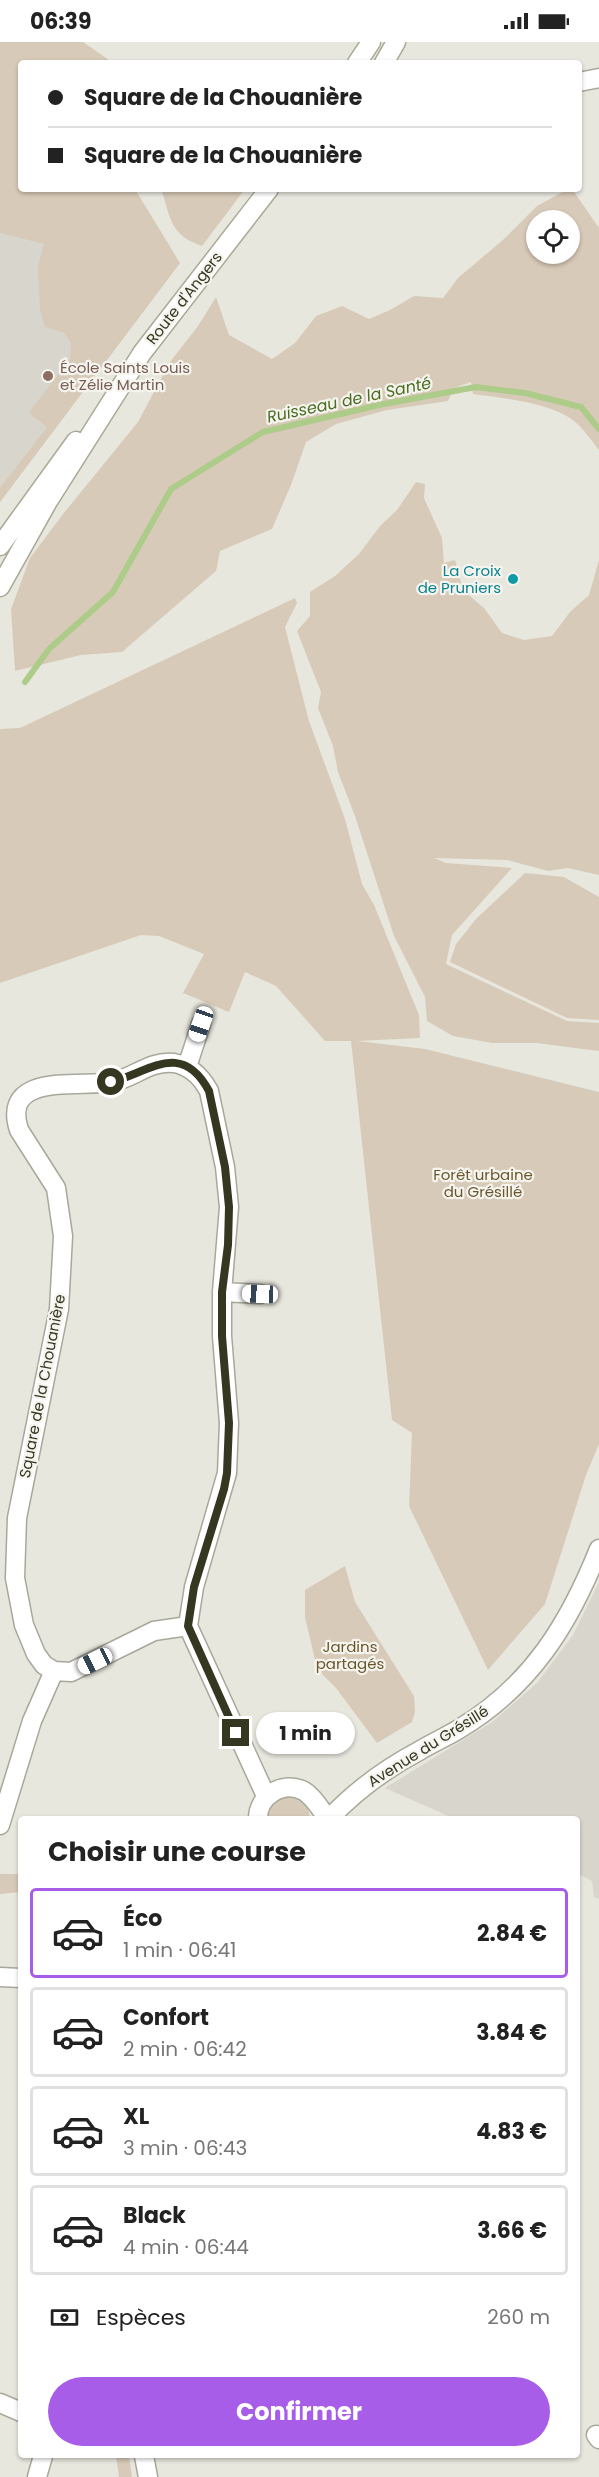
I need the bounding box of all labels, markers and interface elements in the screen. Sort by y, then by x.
text: 06:39 [30,6,91,37]
text: Square de la Chouanière [84,82,362,113]
text: Square de la Chouanière [84,140,362,171]
map controls [526,210,580,264]
button: locate [526,210,580,264]
street label: Route d'Angers [141,247,227,349]
place label: École Saints Louis et Zélie Martin [60,357,190,395]
marker: École Saints Louis et Zélie Martin [41,369,55,383]
water label: Ruisseau de la Santé [265,371,433,429]
place label: La Croix de Pruniers [418,560,501,598]
marker: La Croix de Pruniers [506,572,520,586]
car [187,1004,215,1044]
route start [97,1068,124,1095]
park label: Forêt urbaine du Grésillé [433,1164,533,1202]
car [242,1284,278,1304]
street label: Square de la Chouanière [14,1292,70,1480]
park label: Jardins partagés [316,1636,385,1674]
car [75,1645,115,1677]
street label: Avenue du Grésillé [364,1700,492,1792]
callout: 1 min [257,1712,356,1754]
route end [222,1719,249,1746]
text: 1 min [279,1719,332,1747]
text: Choisir une course [48,1833,306,1870]
text: Éco [123,1903,162,1934]
icon: car [51,1906,105,1960]
text: 2.84 € [477,1918,547,1949]
text: 1 min · 06:41 [123,1936,236,1964]
text: Confort [123,2002,209,2033]
icon: car [51,2005,105,2059]
text: 3.84 € [476,2017,547,2048]
text: 2 min · 06:42 [123,2035,247,2063]
text: XL [123,2101,149,2132]
icon: car [51,2104,105,2158]
text: 4.83 € [476,2116,547,2147]
text: 3 min · 06:43 [123,2134,247,2162]
text: Black [123,2200,186,2231]
icon: car [51,2203,105,2257]
text: 3.66 € [477,2215,547,2246]
text: 4 min · 06:44 [123,2233,249,2261]
icon: cash [48,2301,81,2334]
text: Espèces [96,2302,186,2333]
text: 260 m [487,2303,550,2331]
button: Confirmer [48,2377,550,2446]

